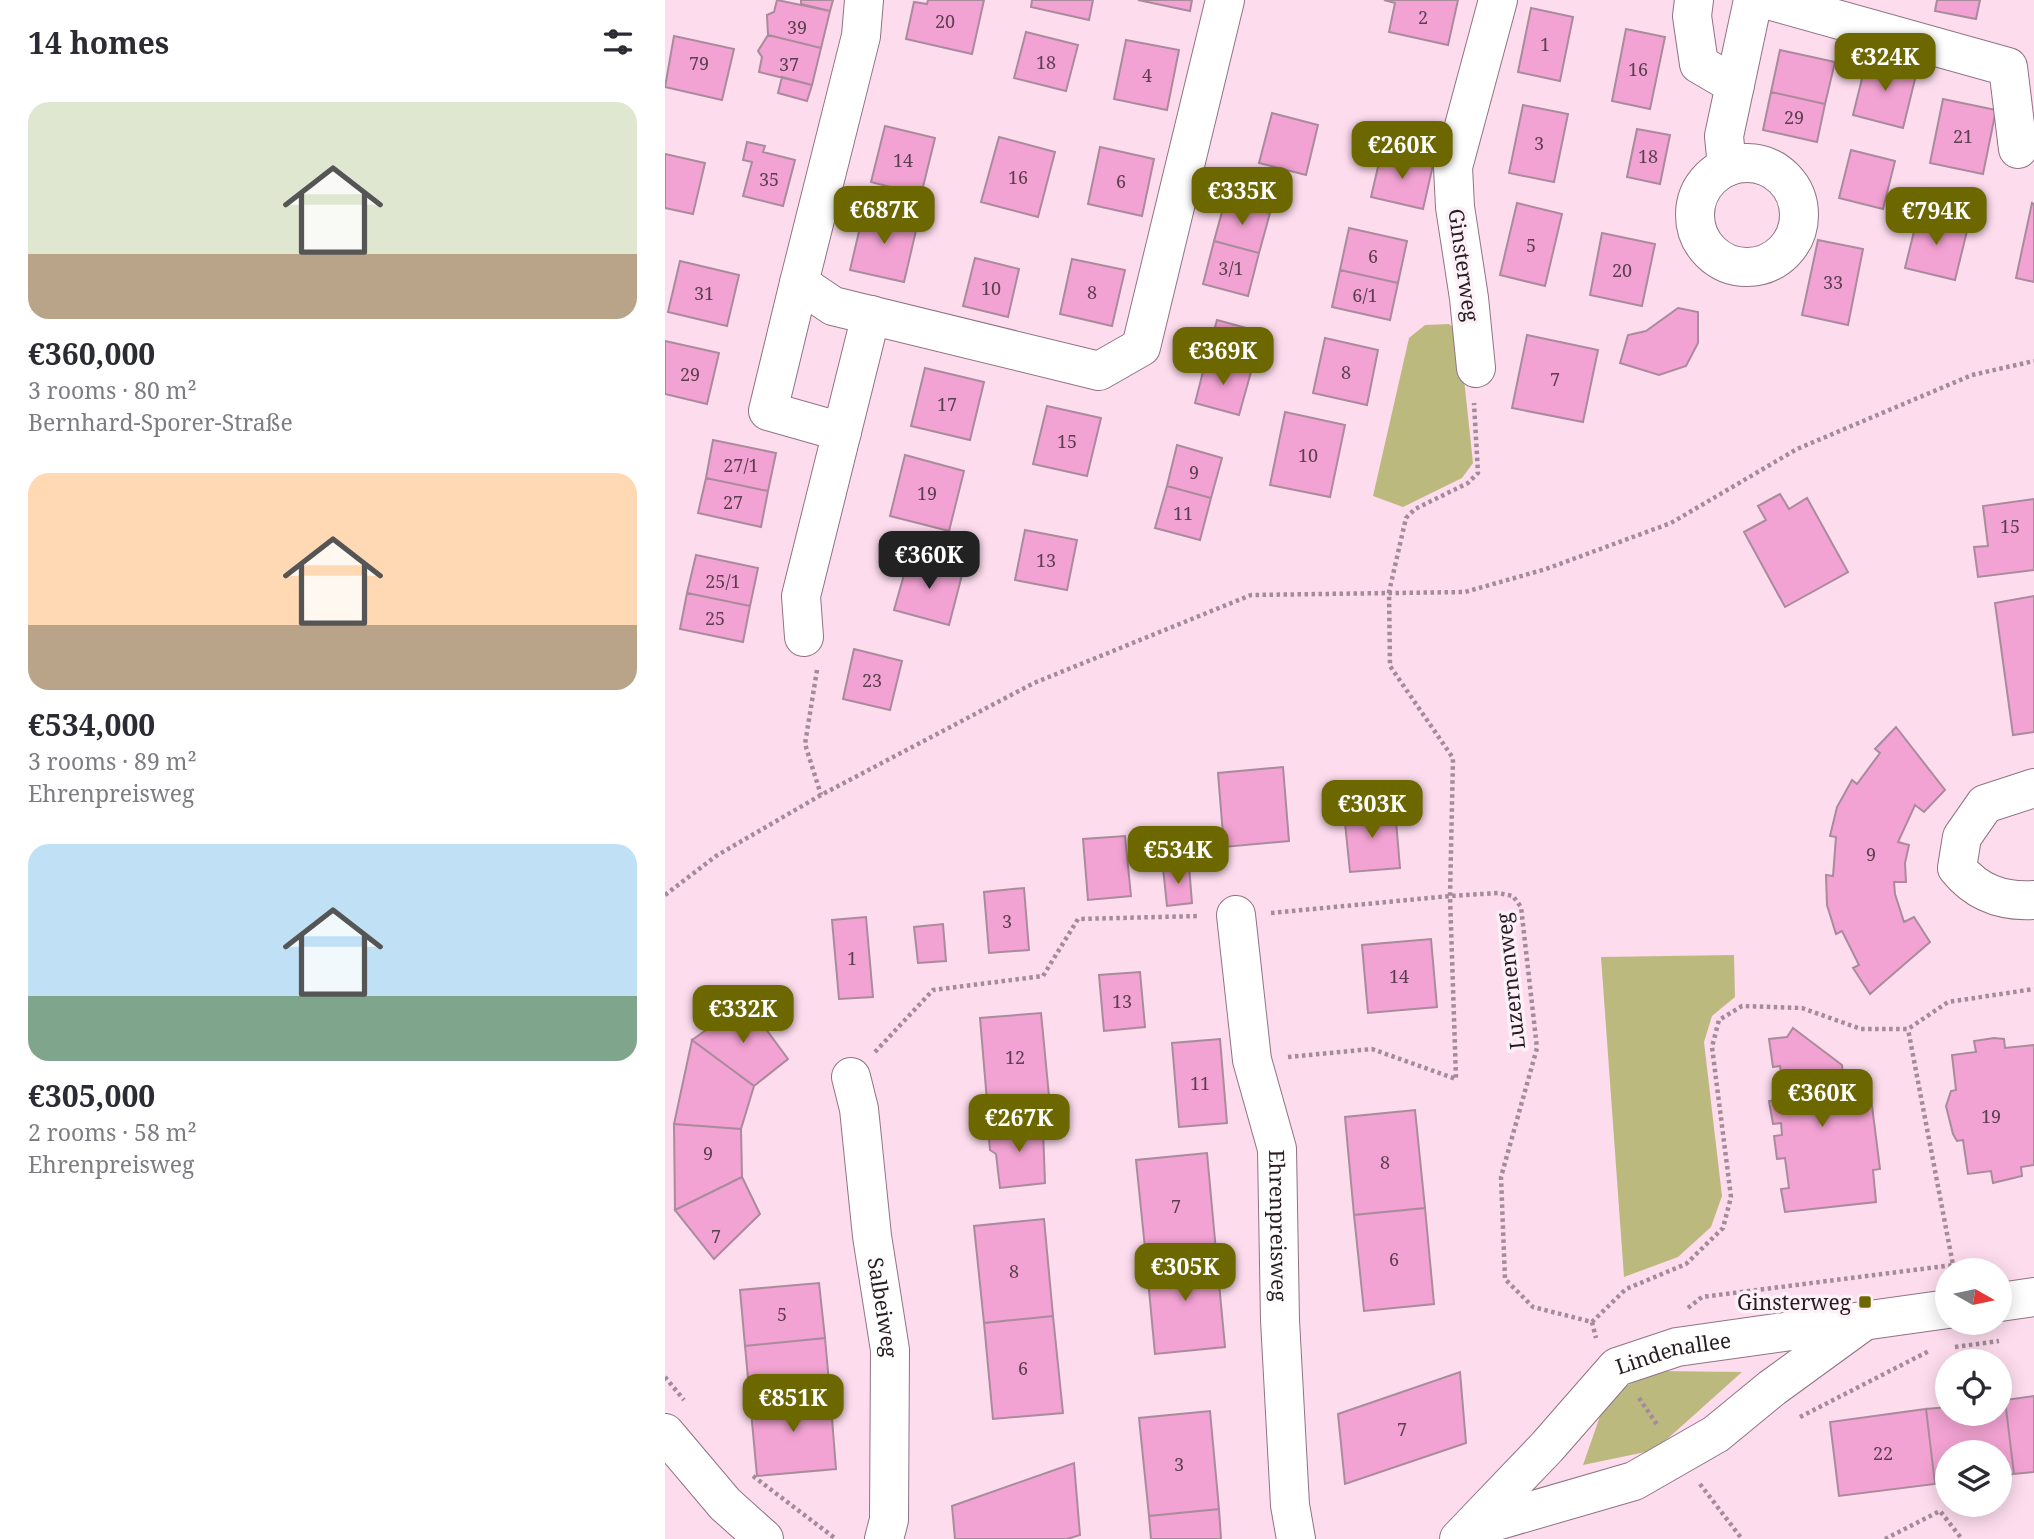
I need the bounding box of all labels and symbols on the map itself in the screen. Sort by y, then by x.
house number: 2 [1418,5,1428,29]
house number: 20 [935,9,955,33]
house number: 39 [787,15,807,39]
house number: 1 [1540,32,1550,56]
pin: €324K [1836,34,1934,93]
house number: 18 [1036,50,1056,74]
house number: 79 [689,51,709,75]
house number: 37 [779,52,799,76]
house number: 16 [1628,57,1648,81]
house number: 4 [1142,63,1152,87]
house number: 29 [1784,105,1804,129]
pin: €260K [1353,122,1451,181]
house number: 21 [1953,124,1973,148]
house number: 3 [1534,131,1544,155]
house number: 18 [1638,144,1658,168]
house number: 14 [893,148,913,172]
house number: 16 [1008,165,1028,189]
house number: 35 [759,167,779,191]
pin: €335K [1193,168,1291,227]
house number: 6 [1116,169,1126,193]
pin: €687K [835,187,933,246]
pin: €794K [1887,188,1985,247]
street label: Ginsterweg [1442,207,1486,324]
house number: 5 [1526,233,1536,257]
house number: 6 [1368,244,1378,268]
house number: 3/1 [1218,256,1244,280]
house number: 20 [1612,258,1632,282]
house number: 33 [1823,270,1843,294]
house number: 10 [981,276,1001,300]
house number: 8 [1087,280,1097,304]
house number: 31 [694,281,714,305]
house number: 6/1 [1352,283,1378,307]
pin: €369K [1174,328,1272,387]
house number: 8 [1341,360,1351,384]
house number: 29 [680,362,700,386]
house number: 7 [1550,367,1560,391]
house number: 17 [937,392,957,416]
house number: 15 [1057,429,1077,453]
house number: 10 [1298,443,1318,467]
house number: 27/1 [723,453,759,477]
house number: 9 [1189,460,1199,484]
house number: 19 [917,481,937,505]
house number: 27 [723,490,743,514]
house number: 11 [1173,501,1193,525]
house number: 15 [2000,514,2020,538]
pin: €360K [880,532,978,591]
house number: 13 [1036,548,1056,572]
house number: 25/1 [705,569,741,593]
house number: 25 [705,606,725,630]
house number: 23 [862,668,882,692]
pin: €303K [1323,780,1421,840]
pin: €534K [1129,826,1227,886]
house number: 9 [1866,842,1876,866]
house number: 3 [1002,909,1012,933]
street label: Luzernenweg [1489,911,1531,1051]
house number: 1 [847,946,857,970]
house number: 14 [1389,964,1409,988]
pin: €332K [694,986,792,1045]
house number: 13 [1112,989,1132,1013]
house number: 12 [1005,1045,1025,1069]
pin: €360K [1773,1070,1871,1129]
house number: 11 [1190,1071,1210,1095]
pin: €267K [970,1094,1068,1154]
house number: 19 [1981,1104,2001,1128]
house number: 9 [703,1141,713,1165]
street label: Ehrenpreisweg [1263,1149,1294,1303]
house number: 8 [1380,1150,1390,1174]
house number: 7 [1171,1194,1181,1218]
house number: 7 [711,1224,721,1248]
pin: €305K [1136,1244,1234,1303]
house number: 6 [1389,1247,1399,1271]
street label: Salbeiweg [862,1255,904,1358]
north arrow [1935,1258,2013,1335]
house number: 8 [1009,1259,1019,1283]
place label: Ginsterweg [1737,1288,1852,1316]
marker: Ginsterweg [1857,1294,1873,1310]
house number: 5 [777,1302,787,1326]
street label: Lindenallee [1612,1326,1733,1381]
house number: 6 [1018,1356,1028,1380]
pin: €851K [744,1374,842,1434]
house number: 7 [1397,1417,1407,1441]
house number: 22 [1873,1441,1893,1465]
house number: 3 [1174,1452,1184,1476]

